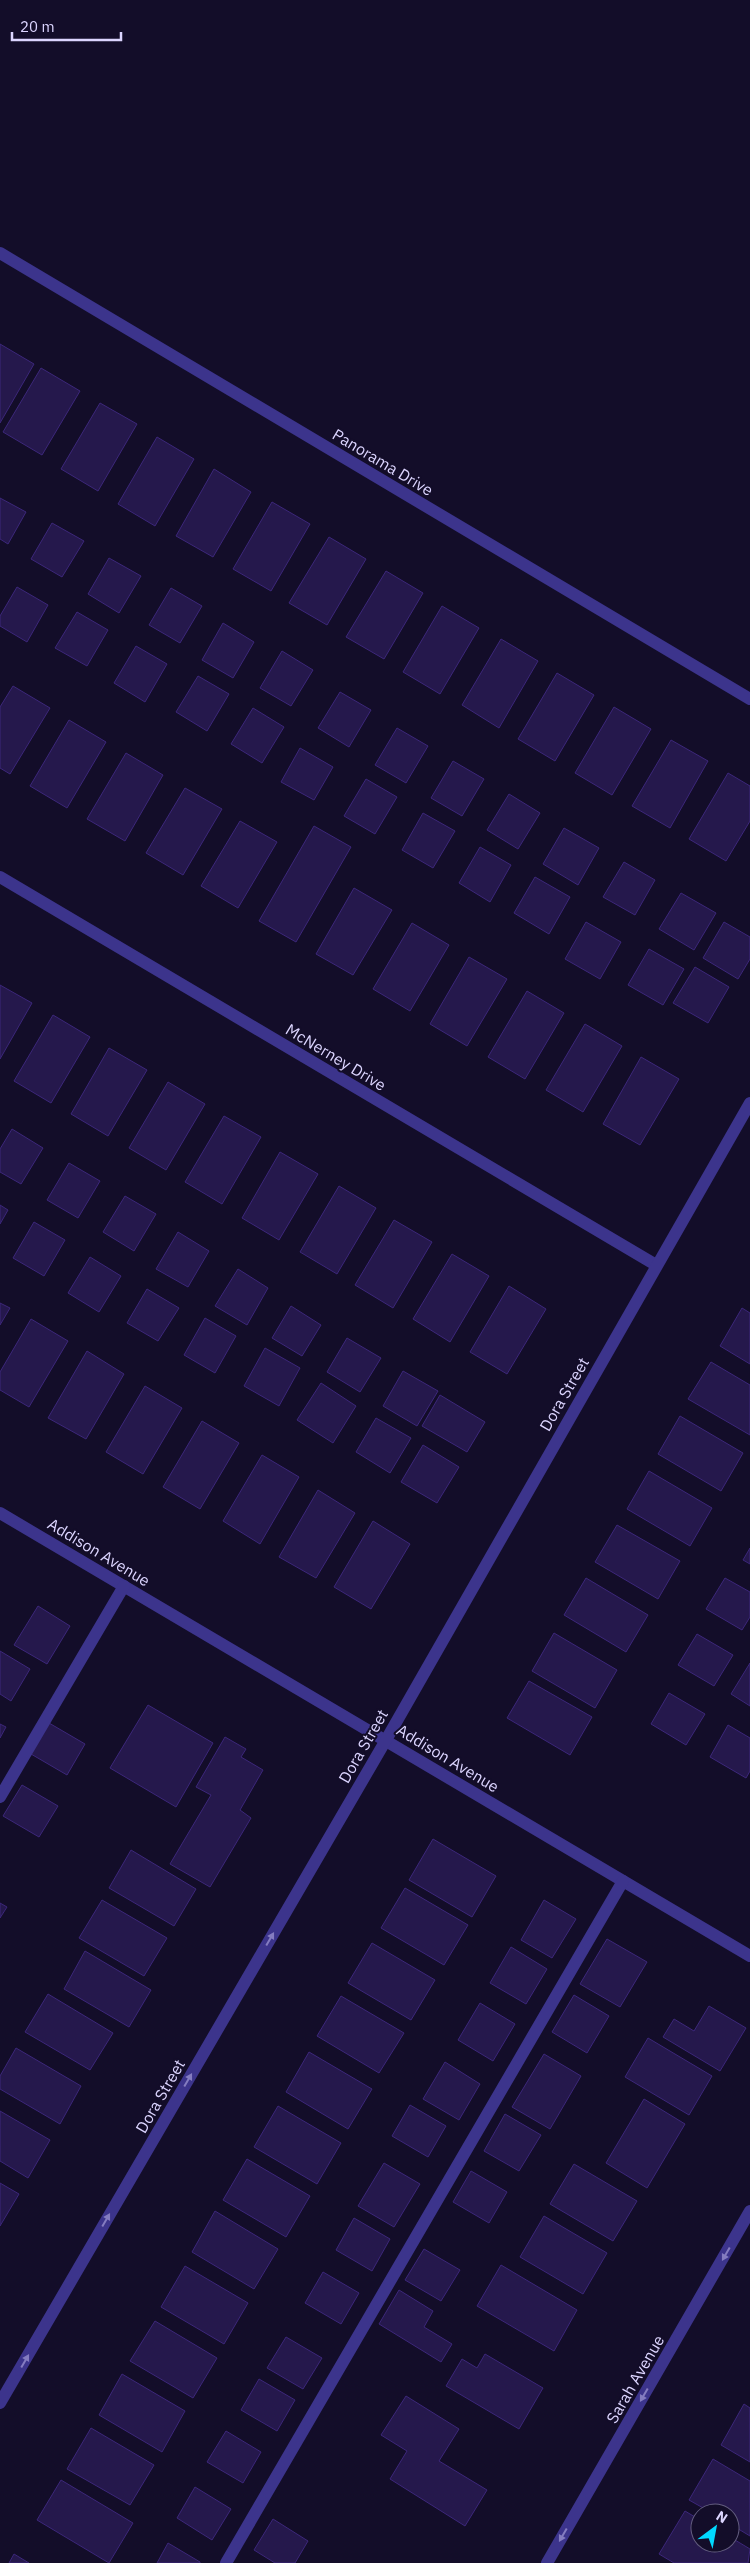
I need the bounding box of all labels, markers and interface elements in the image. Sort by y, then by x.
scale bar [12,10,121,42]
text: 20 m [20,17,55,36]
street label: Panorama Drive [329,424,437,500]
street label: McNerney Drive [282,1019,390,1095]
street label: Dora Street [535,1354,593,1434]
street label: Addison Avenue [44,1514,154,1591]
street label: Dora Street [334,1706,392,1786]
street label: Addison Avenue [393,1720,503,1797]
one-way arrow [265,1933,274,1946]
street label: Dora Street [131,2056,189,2136]
one-way arrow [184,2072,192,2087]
one-way arrow [102,2214,111,2227]
one-way arrow [721,2247,730,2260]
street label: Sarah Avenue [602,2331,668,2427]
one-way arrow [20,2354,29,2367]
one-way arrow [640,2388,649,2401]
north arrow [690,2503,740,2553]
text: N [713,2507,731,2527]
one-way arrow [559,2529,568,2542]

